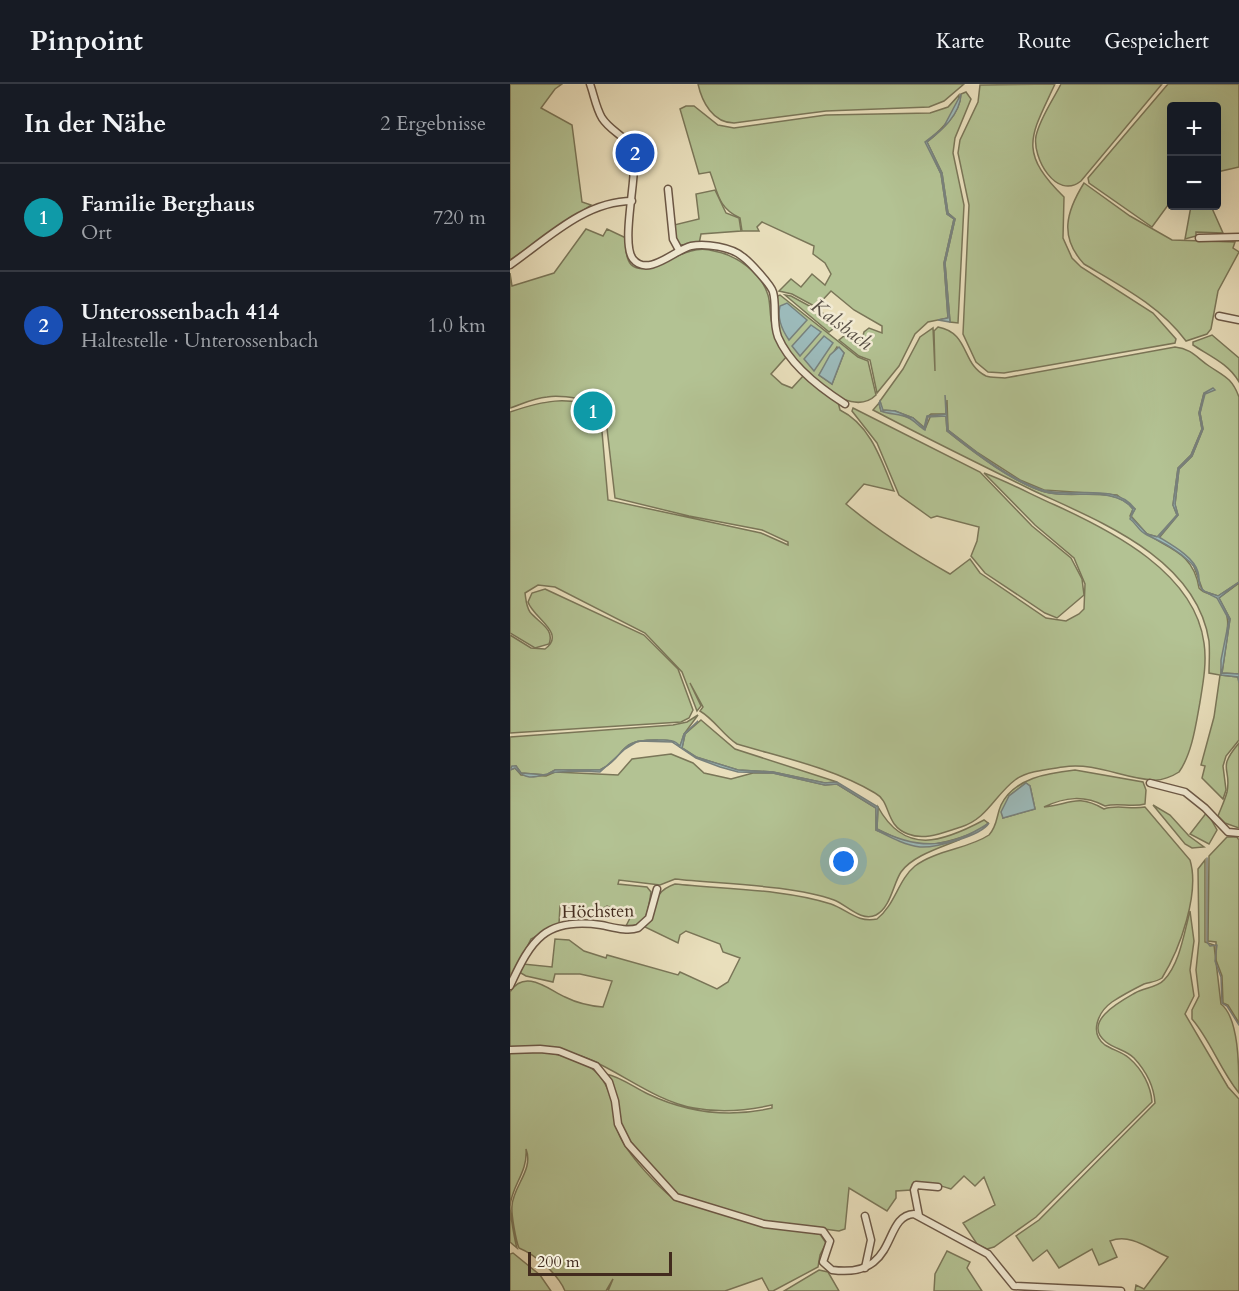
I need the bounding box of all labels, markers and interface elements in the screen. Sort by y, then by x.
text: Pinpoint [30,22,143,60]
text: Karte [936,27,985,56]
text: Route [1018,27,1071,56]
text: Gespeichert [1104,27,1209,56]
map controls [1167,102,1221,210]
button: + [1167,102,1221,156]
text: In der Nähe [24,106,166,141]
text: 2 Ergebnisse [380,110,486,137]
pin: 2 [616,130,654,176]
button: − [1167,156,1221,210]
text: Familie Berghaus [81,189,255,219]
text: 1 [38,204,49,231]
text: 720 m [433,204,486,231]
text: Ort [81,219,112,246]
water label: Kalsbach [805,292,878,357]
text: Unterossenbach 414 [81,297,279,327]
text: 2 [38,312,49,339]
text: 1.0 km [427,312,486,339]
text: Haltestelle · Unterossenbach [81,327,319,354]
pin: 1 [574,388,613,434]
your location [829,847,858,876]
street label: Höchsten [561,898,635,925]
scale bar [528,1249,672,1276]
text: 200 m [537,1251,579,1273]

